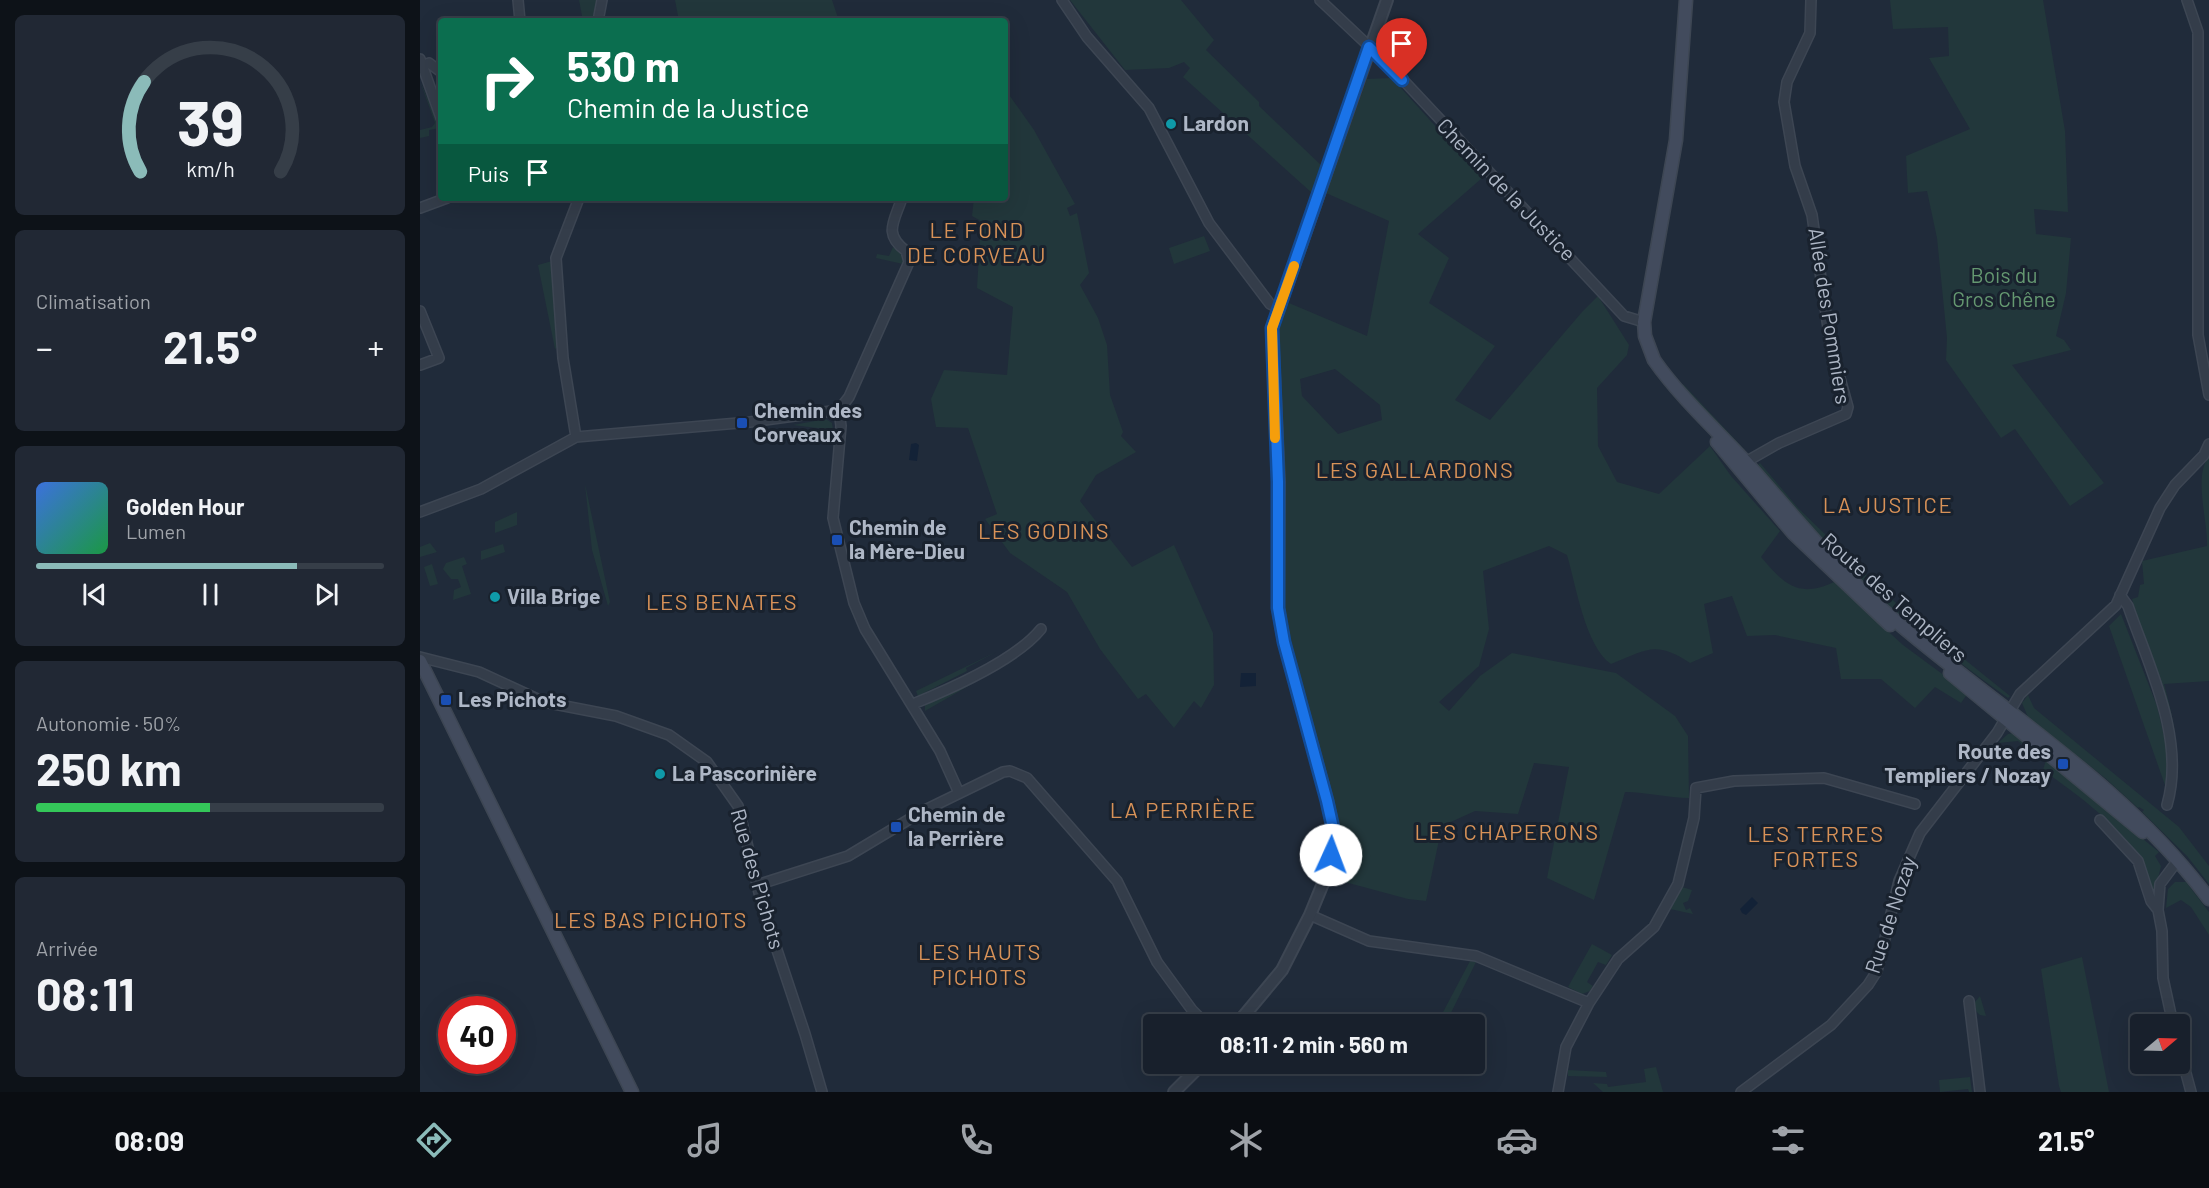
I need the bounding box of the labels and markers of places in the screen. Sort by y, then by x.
pin [1376,18,1427,80]
place label: Lardon [1183,110,1249,135]
marker: Lardon [1164,117,1178,131]
place label: Chemin des Corveaux [754,397,862,446]
marker: Chemin des Corveaux [735,416,749,430]
place label: Chemin de la Mère-Dieu [849,514,965,563]
marker: Chemin de la Mère-Dieu [830,533,844,547]
place label: Villa Brige [507,583,601,608]
marker: Villa Brige [488,590,502,604]
place label: Les Pichots [458,686,567,711]
marker: Les Pichots [439,693,453,707]
place label: Route des Templiers / Nozay [1884,738,2051,787]
marker: Route des Templiers / Nozay [2056,757,2070,771]
place label: La Pascorinière [672,760,817,785]
marker: La Pascorinière [653,767,667,781]
place label: Chemin de la Perrière [908,801,1006,850]
marker: Chemin de la Perrière [889,820,903,834]

